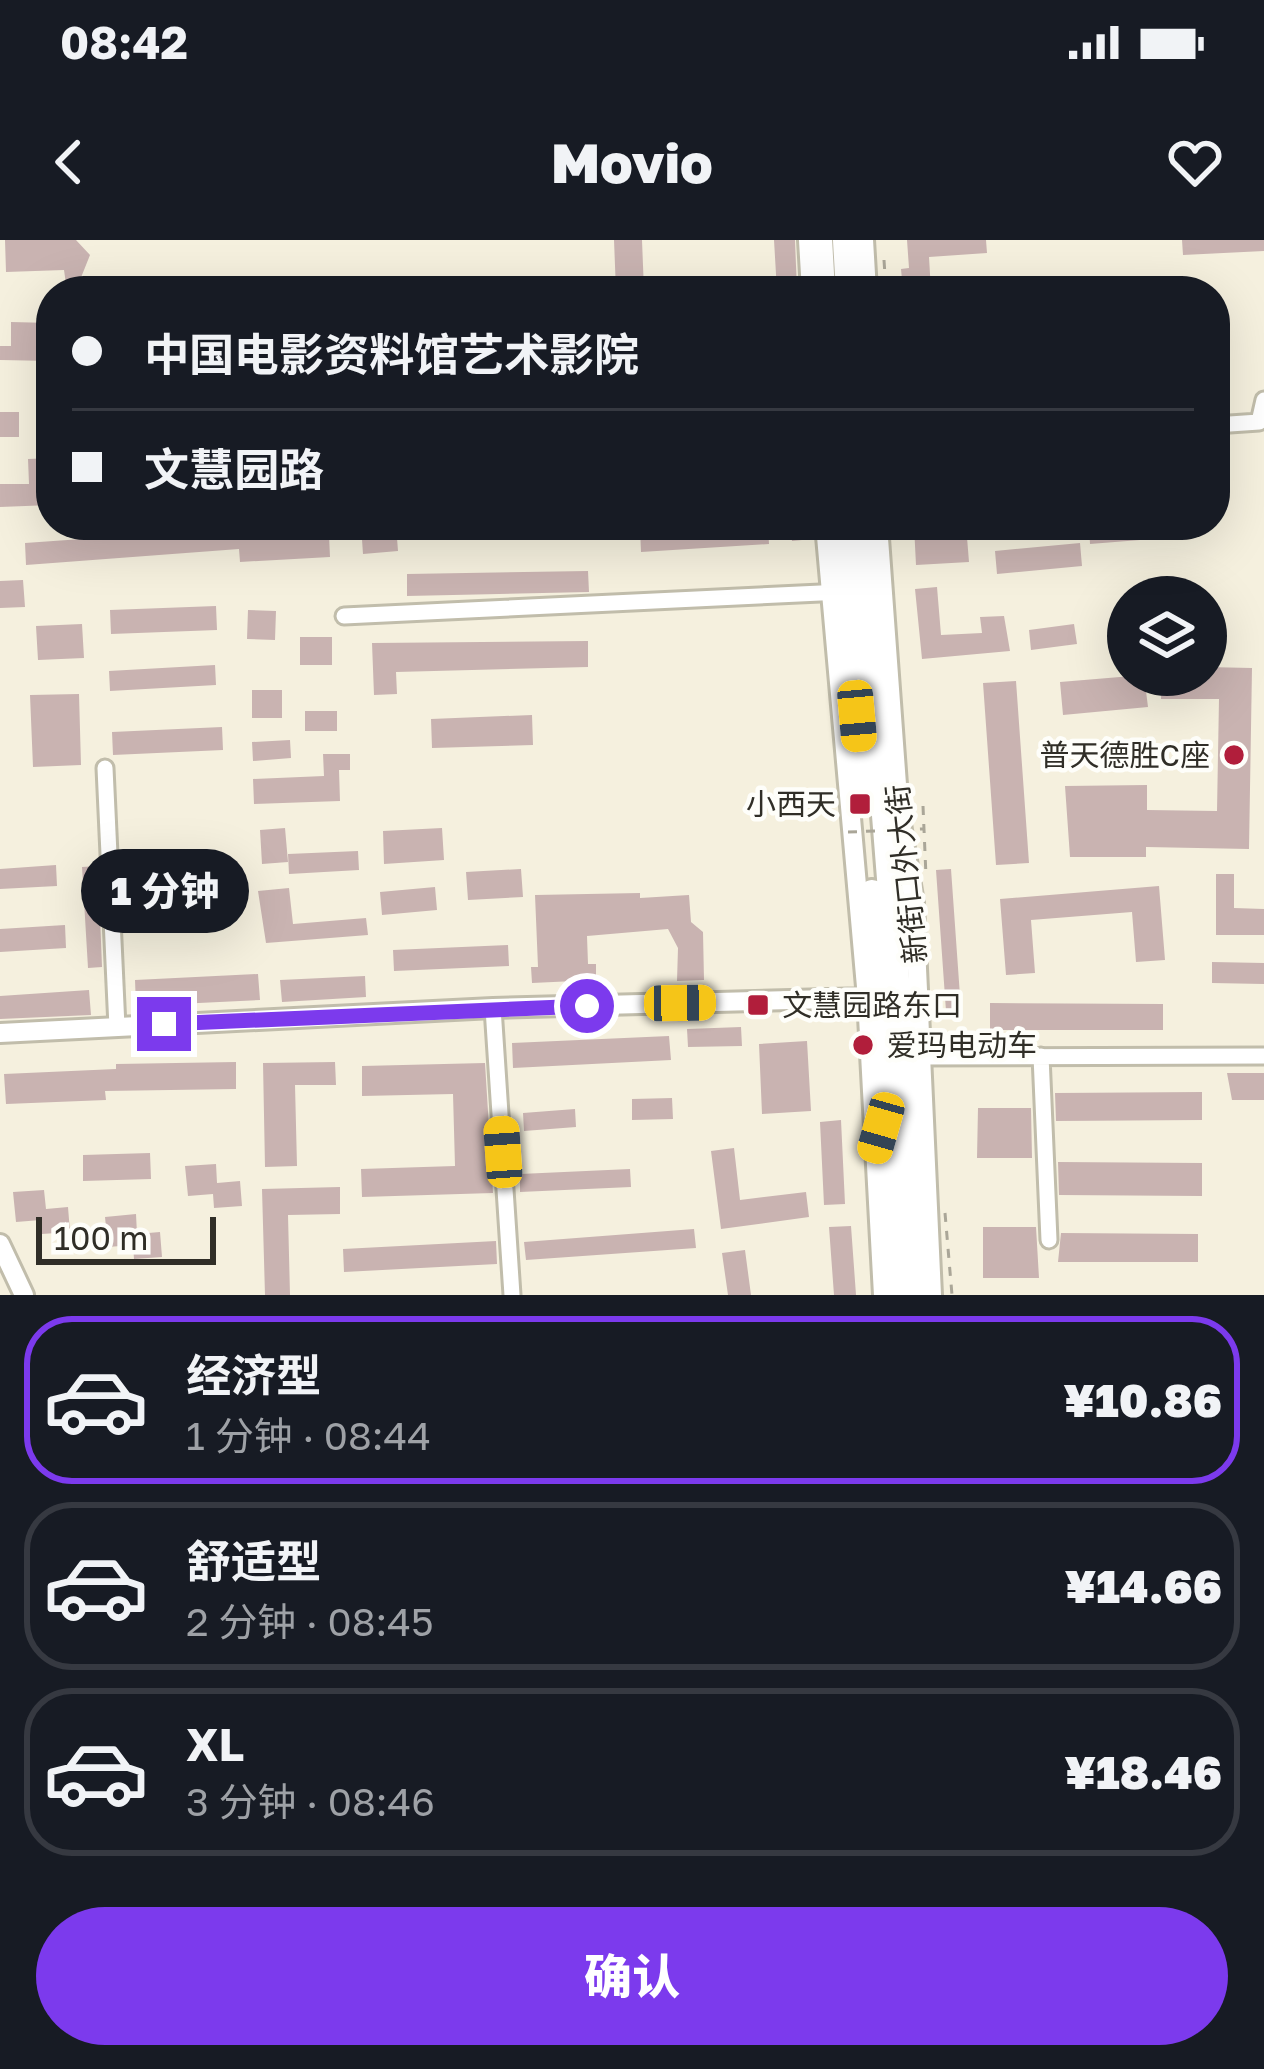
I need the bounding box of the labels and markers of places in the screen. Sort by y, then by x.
place label: 普天德胜C座 [1040,737,1210,773]
marker: 普天德胜C座 [1221,742,1247,768]
place label: 小西天 [746,786,836,822]
marker: 小西天 [847,791,873,817]
place label: 文慧园路东口 [782,987,962,1023]
marker: 文慧园路东口 [745,992,771,1018]
place label: 爱玛电动车 [887,1027,1037,1063]
marker: 爱玛电动车 [850,1032,876,1058]

